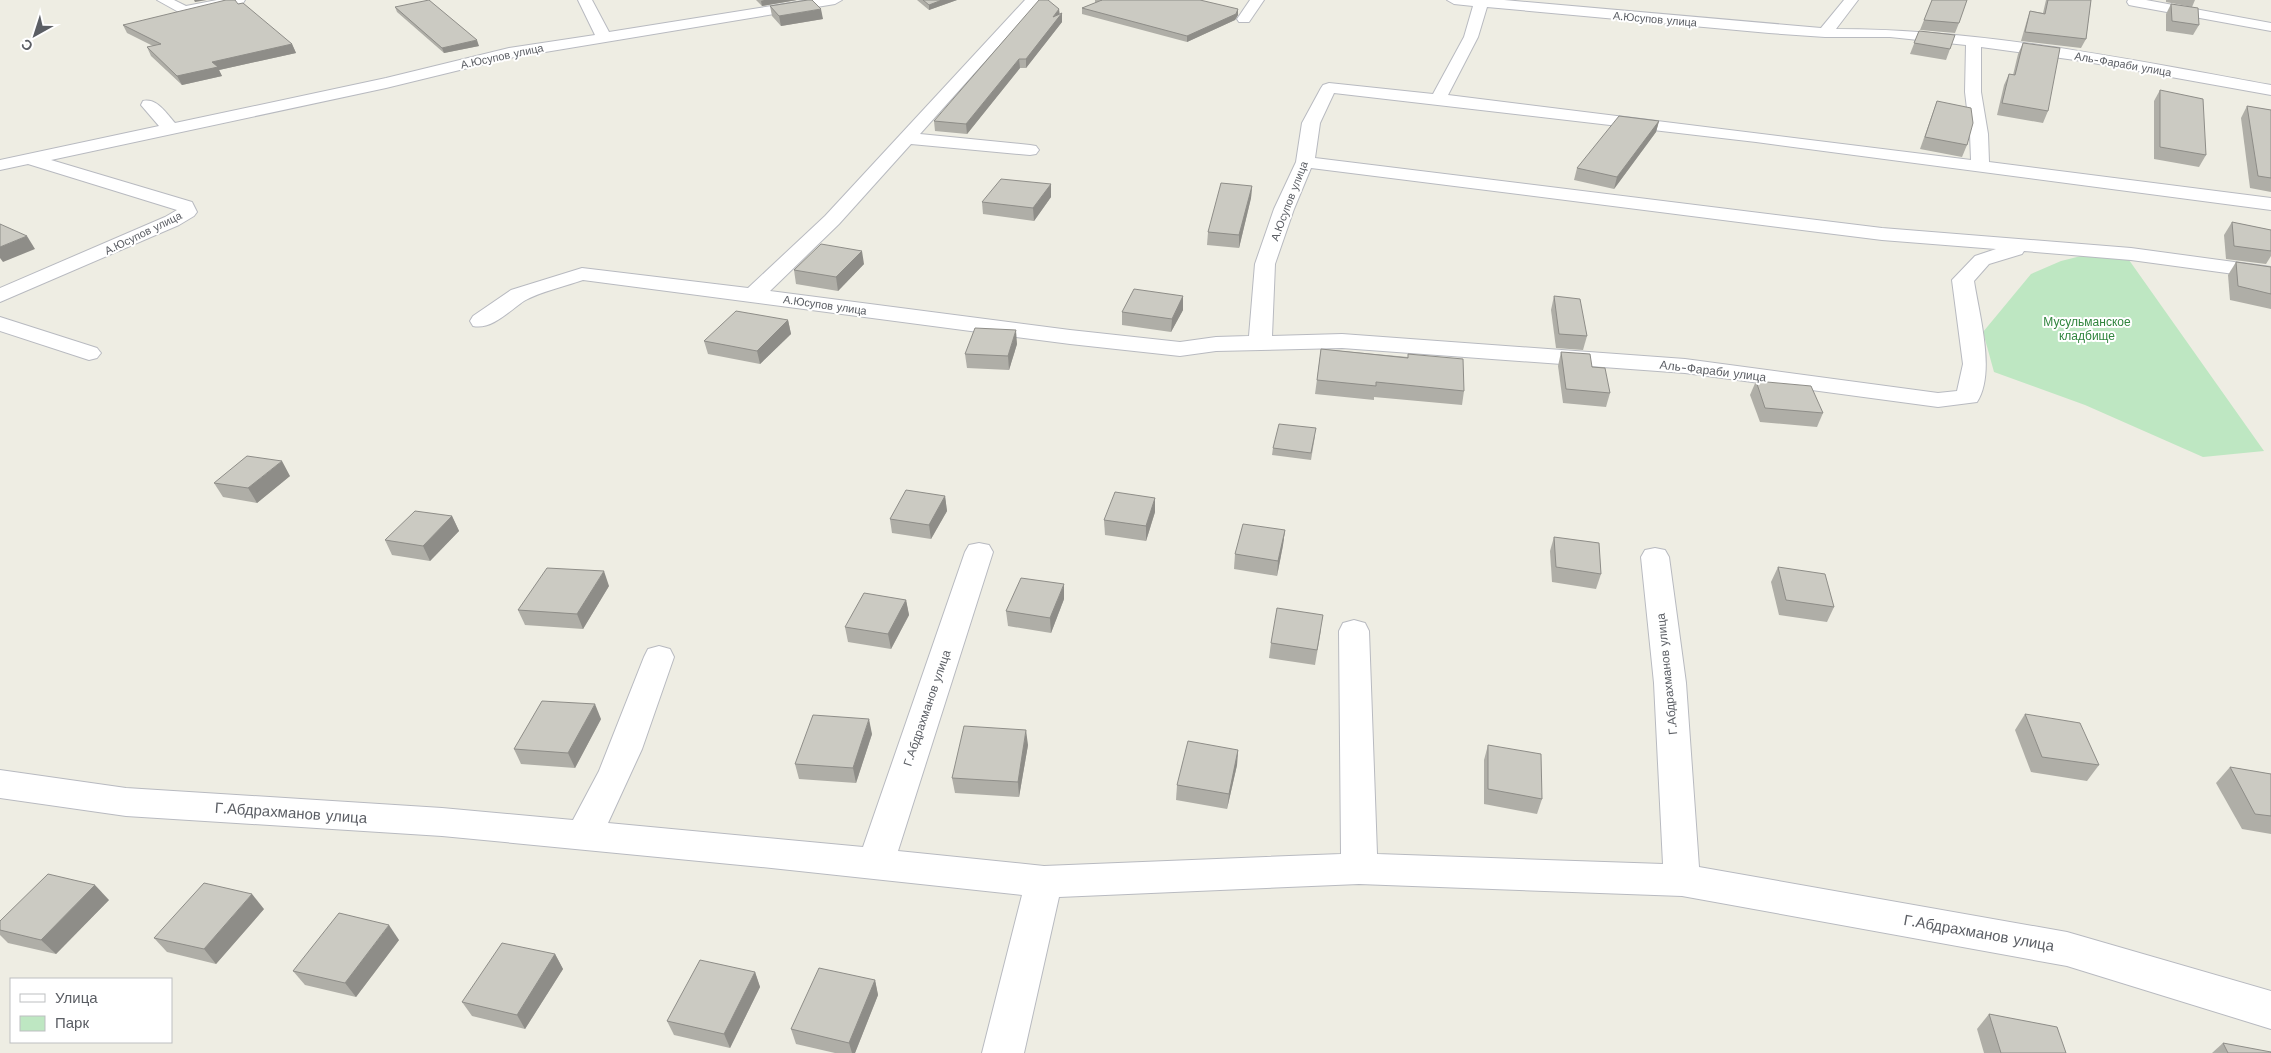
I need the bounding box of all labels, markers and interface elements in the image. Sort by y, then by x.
street label: А.Юсупов улица [1612,9,1698,30]
north arrow [10,10,60,60]
text: С [18,36,36,55]
street label: А.Юсупов улица [460,41,546,72]
street label: Аль-Фараби улица [2073,50,2173,80]
street label: А.Юсупов улица [1268,159,1311,243]
street label: А.Юсупов улица [102,209,185,258]
street label: А.Юсупов улица [782,293,868,318]
park label: Мусульманское кладбище [2043,315,2131,343]
street label: Аль-Фараби улица [1659,358,1767,385]
street label: Г.Абдрахманов улица [1654,612,1680,735]
street label: Г.Абдрахманов улица [901,648,954,768]
street label: Г.Абдрахманов улица [214,799,368,827]
street label: Г.Абдрахманов улица [1902,911,2056,955]
legend [10,978,172,1043]
text: Улица [55,989,98,1007]
text: Парк [55,1014,89,1032]

